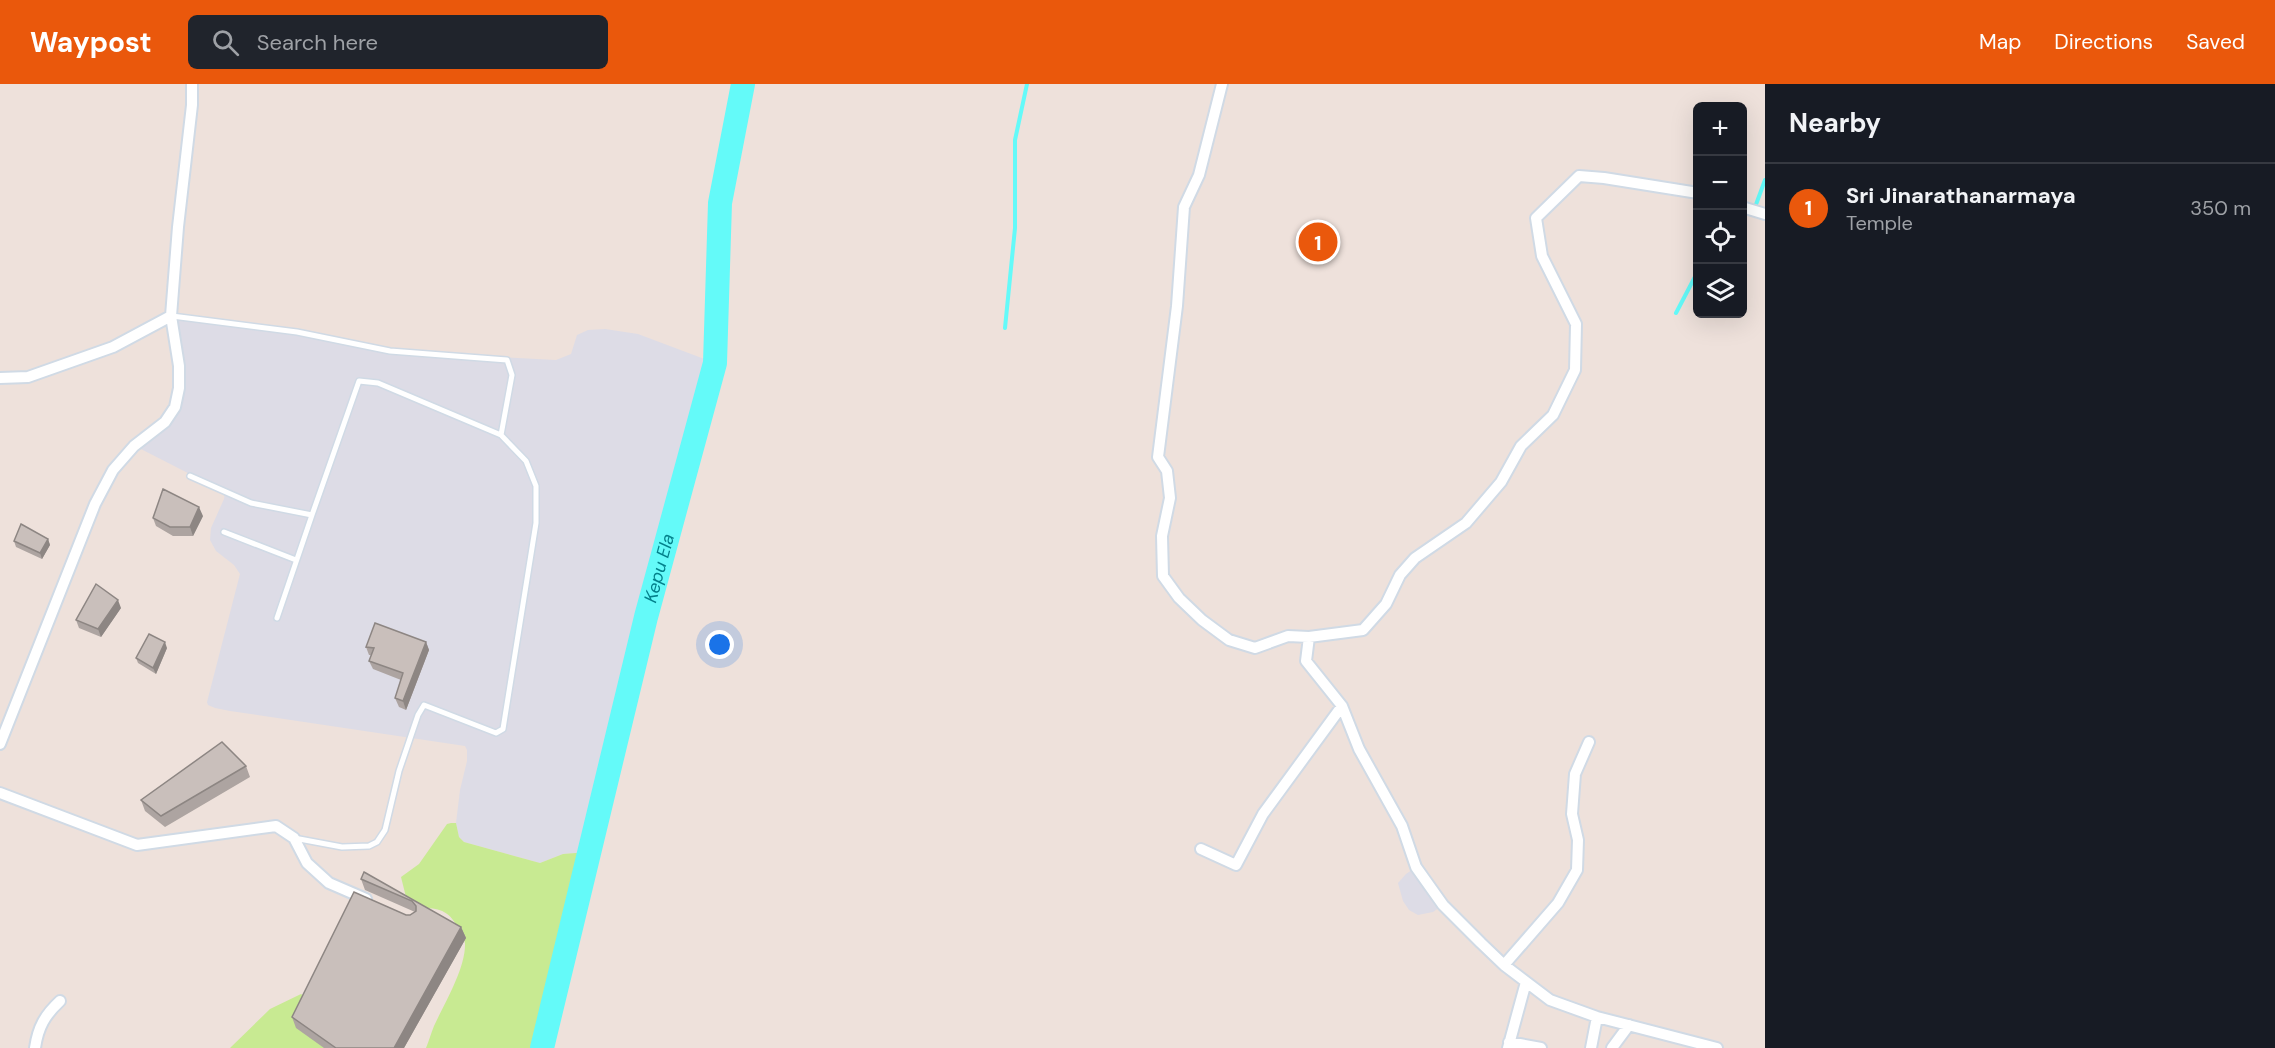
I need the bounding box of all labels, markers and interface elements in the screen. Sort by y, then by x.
search box [188,15,608,69]
text: Waypost [30,24,152,61]
icon: search [209,26,242,59]
text: Search here [257,28,378,57]
text: Map [1979,28,2021,56]
text: Directions [2054,28,2153,56]
text: Saved [2186,28,2245,56]
map controls [1693,102,1747,318]
button: + [1693,102,1747,156]
text: Nearby [1789,106,1881,140]
button: − [1693,156,1747,210]
text: Sri Jinarathanarmaya [1846,181,2076,210]
text: 1 [1805,195,1812,221]
text: 350 m [2190,195,2251,221]
button: locate [1693,210,1747,264]
text: Temple [1846,210,1913,236]
pin: 1 [1298,220,1338,264]
button: layers [1693,264,1747,318]
water label: Kepu Ela [638,531,680,605]
your location [705,630,734,659]

